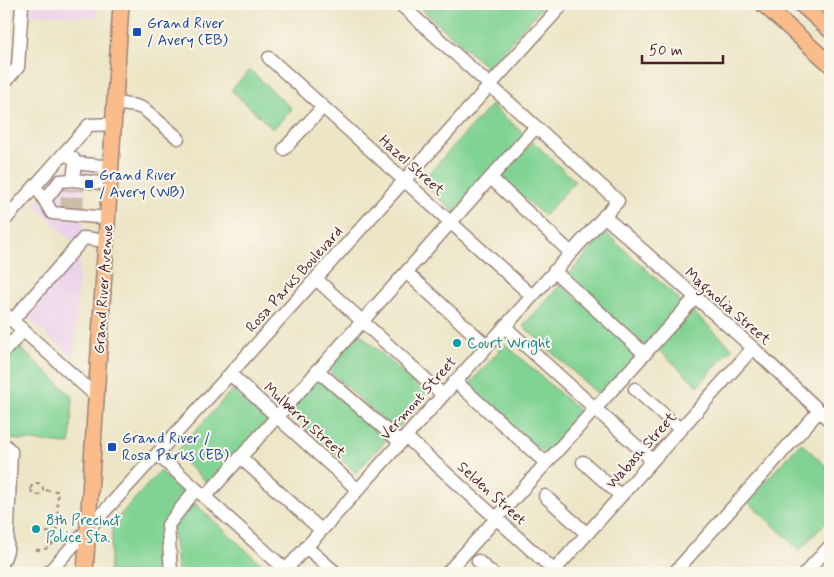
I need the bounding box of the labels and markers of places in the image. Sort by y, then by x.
place label: Grand River / Avery (EB) [147,14,228,51]
marker: Grand River / Avery (EB) [131,26,143,38]
place label: Grand River / Avery (WB) [99,166,185,203]
marker: Grand River / Avery (WB) [83,178,95,190]
place label: Court Wright [467,334,551,355]
marker: Court Wright [451,337,463,349]
place label: Grand River / Rosa Parks (EB) [122,429,229,466]
marker: Grand River / Rosa Parks (EB) [106,441,118,453]
place label: 8th Precinct Police Sta. [46,511,121,548]
marker: 8th Precinct Police Sta. [30,523,42,535]

